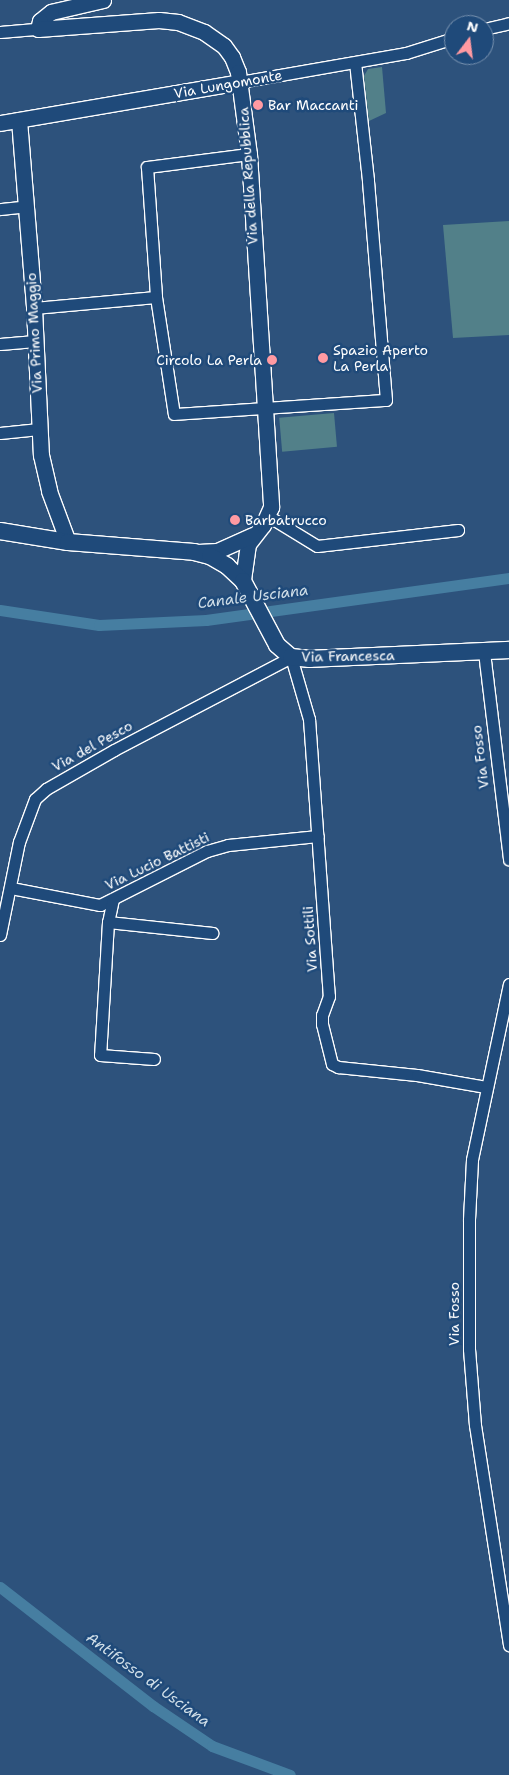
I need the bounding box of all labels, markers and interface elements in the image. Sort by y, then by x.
north arrow [444,15,494,65]
text: N [465,16,480,37]
street label: Via Lungomonte [173,66,283,102]
place label: Bar Maccanti [268,97,359,113]
marker: Bar Maccanti [252,99,264,111]
street label: Via della Repubblica [235,107,261,245]
street label: Via Primo Maggio [22,272,46,394]
place label: Spazio Aperto La Perla [333,342,428,374]
place label: Circolo La Perla [156,352,262,368]
marker: Spazio Aperto La Perla [317,352,329,364]
marker: Circolo La Perla [266,354,278,366]
place label: Barbatrucco [245,512,327,528]
marker: Barbatrucco [229,514,241,526]
water label: Canale Usciana [197,581,309,613]
street label: Via Francesca [301,647,395,665]
street label: Via del Pesco [49,717,135,775]
street label: Via Fosso [468,724,492,790]
street label: Via Lucio Battisti [102,828,212,894]
street label: Via Sottili [299,905,321,973]
street label: Via Fosso [446,1282,462,1346]
water label: Antifosso di Usciana [83,1629,213,1731]

